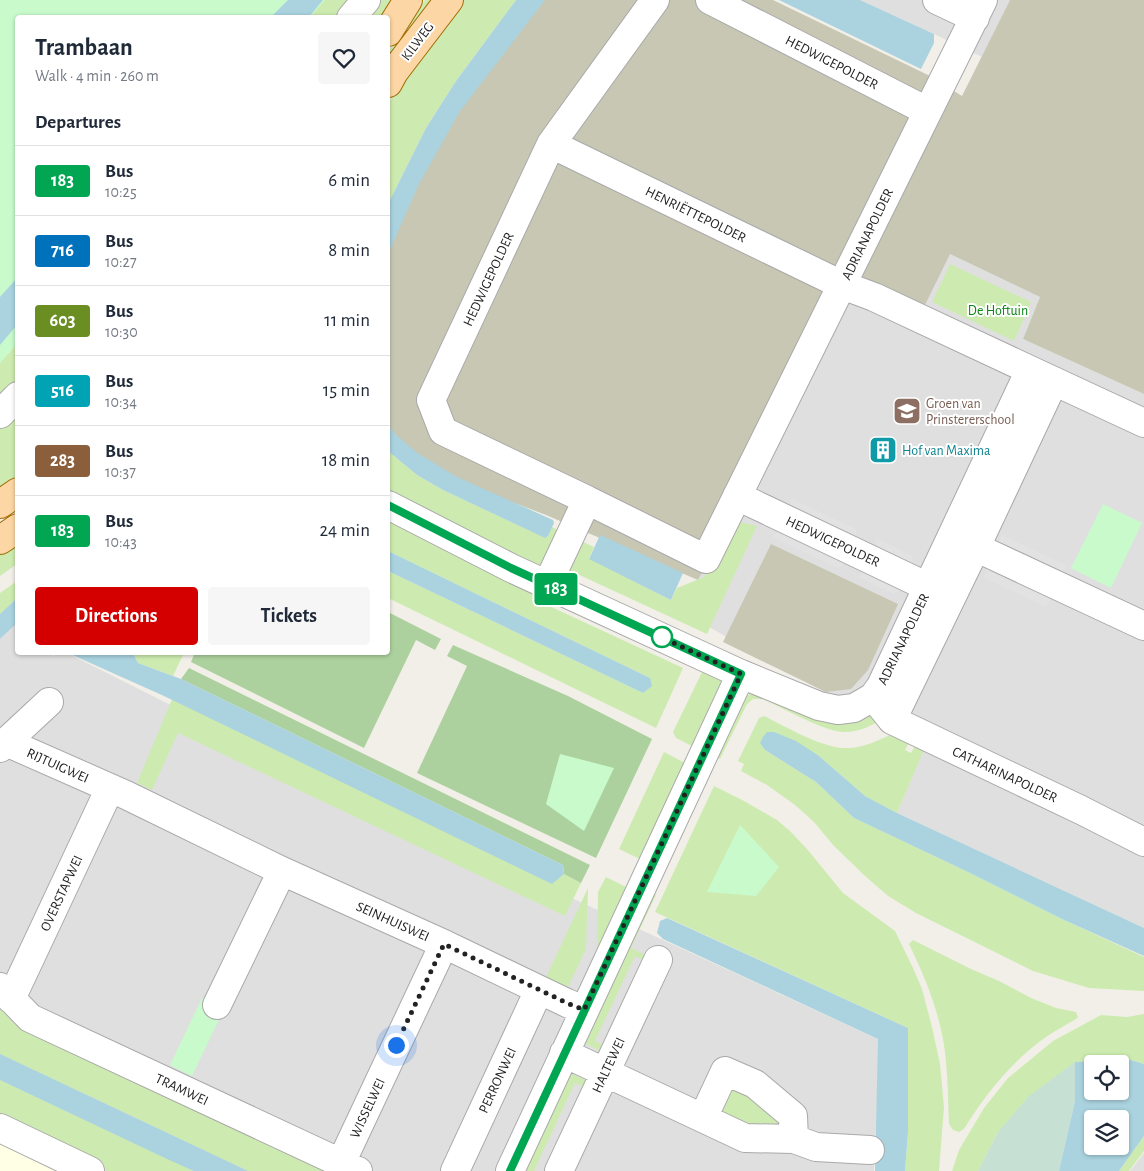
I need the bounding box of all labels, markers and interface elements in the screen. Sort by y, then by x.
street label: KILWEG [399,20,437,63]
button: heart [318,32,370,84]
street label: HEDWIGEPOLDER [783,34,880,92]
text: Trambaan [35,36,133,60]
text: Walk · 4 min · 260 m [35,68,159,84]
text: Departures [35,113,121,132]
text: Bus [105,162,133,181]
text: 6 min [328,171,370,190]
text: 183 [51,172,74,190]
street label: HENRIËTTEPOLDER [643,183,749,245]
text: 10:25 [105,184,137,200]
street label: ADRIANAPOLDER [840,186,896,282]
street label: HEDWIGEPOLDER [461,230,517,329]
text: Bus [105,232,133,251]
text: 8 min [328,241,370,260]
text: 716 [51,242,74,260]
text: 10:27 [105,254,137,270]
text: Bus [105,302,133,321]
park label: De Hoftuin [968,304,1028,318]
text: 11 min [324,311,370,330]
text: 603 [50,312,75,330]
text: 10:30 [105,324,138,340]
text: Bus [105,372,133,391]
text: 15 min [323,381,370,400]
text: 516 [51,382,74,400]
text: 10:34 [105,394,137,410]
school or university icon: Groen van Prinstererschool [892,396,922,426]
place label: Groen van Prinstererschool [926,397,1015,427]
building icon: Hof van Maxima [868,435,898,465]
text: Bus [105,442,133,461]
place label: Hof van Maxima [902,444,991,458]
text: 18 min [322,451,370,470]
text: 283 [50,452,75,470]
text: 10:37 [105,464,136,480]
text: Bus [105,512,133,531]
street label: HEDWIGEPOLDER [783,514,882,570]
text: 24 min [319,521,370,540]
text: 183 [51,522,74,540]
text: 10:43 [105,534,137,550]
line badge: 183 [527,573,585,605]
text: 183 [544,580,568,598]
button: Directions [35,587,198,645]
button: Tickets [208,587,370,645]
street label: ADRIANAPOLDER [876,591,932,687]
unlabelled marker [651,626,673,648]
street label: CATHARINAPOLDER [950,744,1059,805]
street label: RIJTUIGWEI [24,746,91,786]
street label: OVERSTAPWEI [38,853,86,933]
street label: SEINHUISWEI [354,900,431,944]
your location [384,1033,409,1058]
street label: HALTEWEI [590,1036,628,1095]
street label: PERRONWEI [477,1045,519,1115]
map controls [1084,1055,1129,1155]
button: locate [1084,1055,1129,1100]
street label: TRAMWEI [153,1072,210,1108]
street label: WISSELWEI [348,1076,388,1141]
button: layers [1084,1110,1129,1155]

